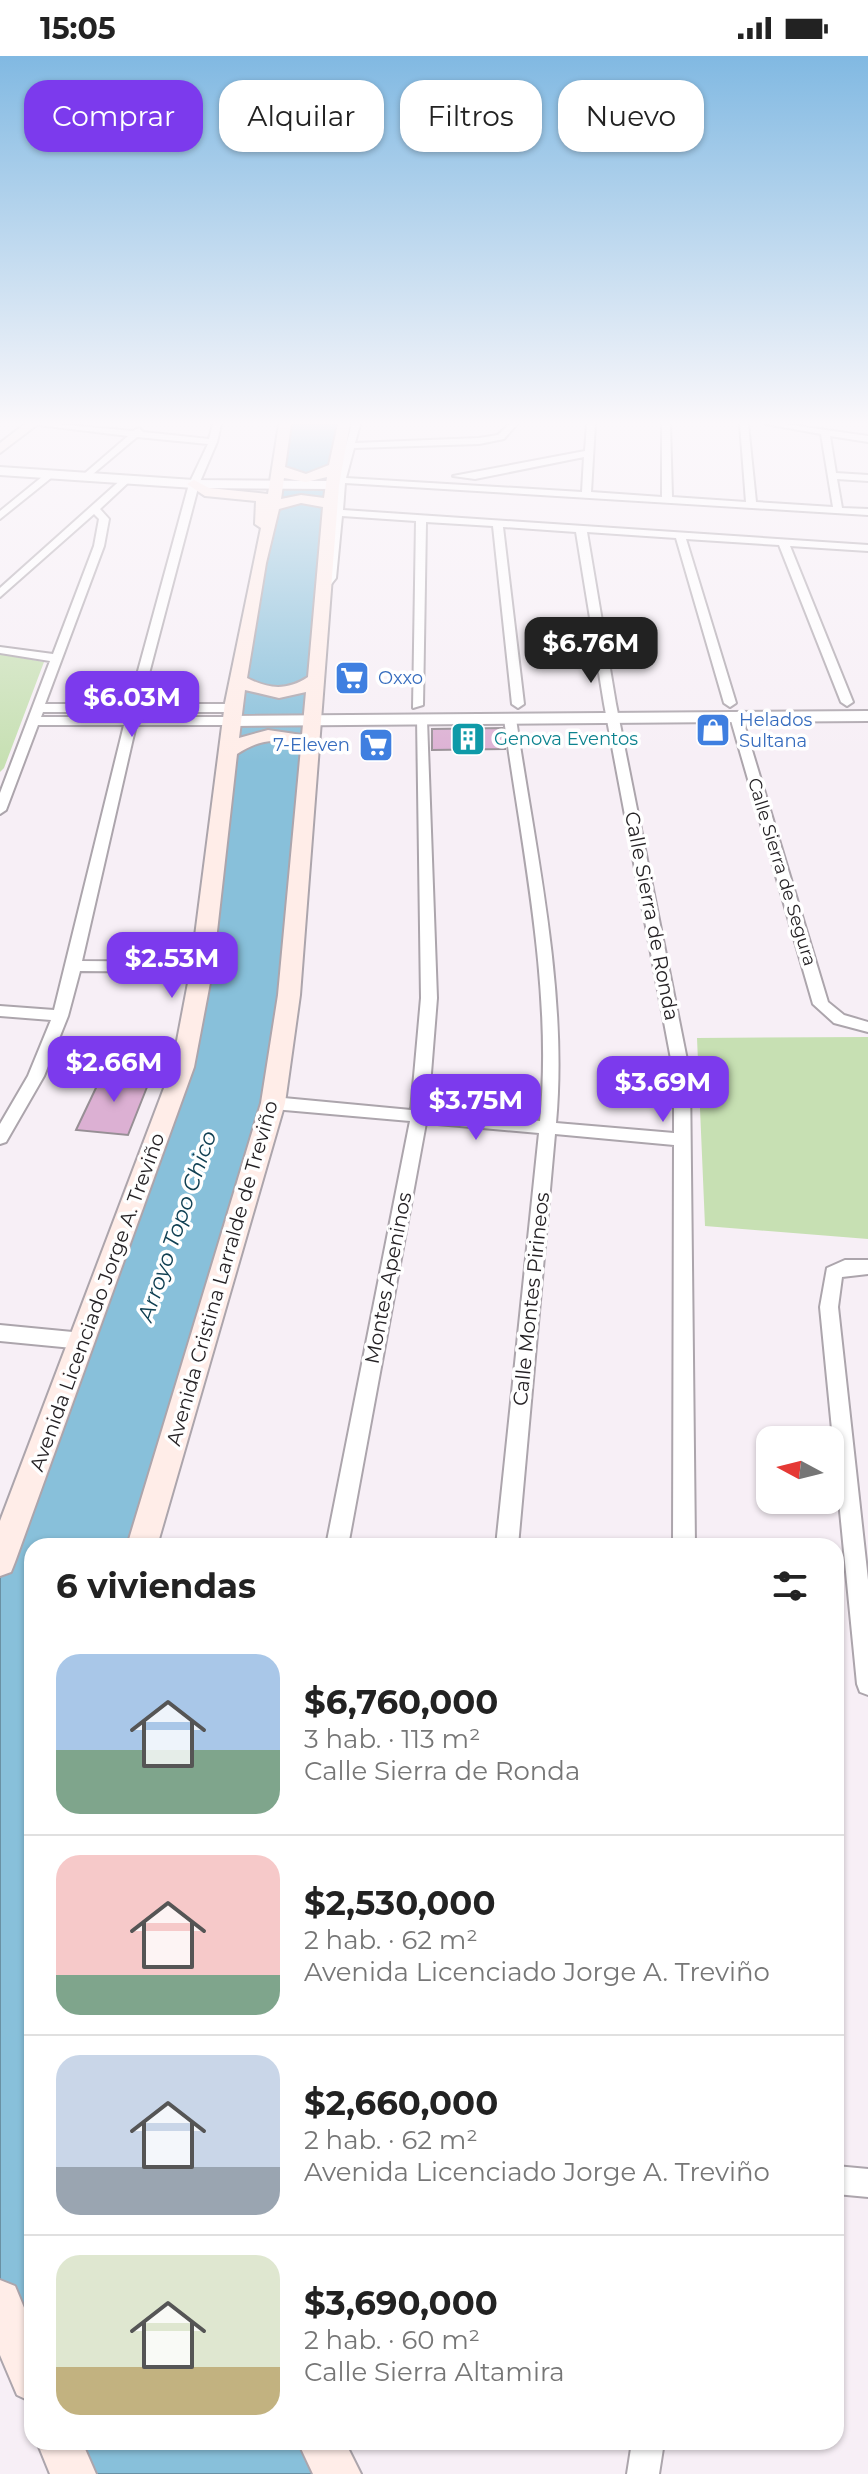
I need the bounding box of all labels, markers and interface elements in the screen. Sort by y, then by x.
text: 15:05 [40,10,116,47]
chip: Comprar [24,80,203,152]
chip: Alquilar [219,80,384,152]
chip: Filtros [400,80,542,152]
chip: Nuevo [558,80,704,152]
pin: $6.76M [526,617,656,685]
text: $6.76M [543,627,639,659]
supermarket icon: Oxxo [333,659,371,697]
place label: Oxxo [378,667,423,689]
pin: $6.03M [67,671,197,739]
text: $6.03M [83,681,181,713]
place label: Helados Sultana [739,709,812,752]
shop icon: Helados Sultana [694,711,732,749]
building icon: Genova Eventos [449,720,487,758]
supermarket icon: 7-Eleven [357,726,395,764]
place label: Genova Eventos [494,728,638,750]
place label: 7-Eleven [273,734,350,756]
street label: Calle Sierra de Segura [743,775,821,969]
street label: Calle Sierra de Ronda [620,809,684,1023]
pin: $2.53M [107,932,237,1000]
text: $2.53M [125,942,219,974]
pin: $2.66M [49,1036,179,1104]
text: $2.66M [66,1046,162,1078]
pin: $3.69M [598,1056,728,1124]
text: $3.69M [615,1066,711,1098]
pin: $3.75M [411,1074,541,1142]
text: $3.75M [429,1084,523,1116]
street label: Avenida Cristina Larralde de Treviño [161,1098,283,1448]
water label: Arroyo Topo Chico [131,1127,222,1327]
street label: Avenida Licenciado Jorge A. Treviño [24,1130,170,1474]
street label: Montes Apeninos [360,1190,416,1366]
street label: Calle Montes Pirineos [508,1191,554,1407]
north arrow [756,1426,844,1514]
map controls [756,1426,844,1514]
icon: filters [768,1564,812,1608]
text: 6 viviendas [56,1565,256,1607]
text: $6,760,000 [304,1681,498,1723]
icon: home [120,1686,216,1782]
text: 3 hab. · 113 m² [304,1723,480,1755]
text: Calle Sierra de Ronda [304,1755,580,1787]
text: $2,530,000 [304,1882,496,1924]
icon: home [120,1887,216,1983]
text: 2 hab. · 62 m² [304,1924,478,1956]
text: Avenida Licenciado Jorge A. Treviño [304,1956,770,1988]
text: $2,660,000 [304,2082,498,2124]
icon: home [120,2087,216,2183]
text: 2 hab. · 62 m² [304,2124,478,2156]
text: Avenida Licenciado Jorge A. Treviño [304,2156,770,2188]
text: $3,690,000 [304,2282,498,2324]
icon: home [120,2287,216,2383]
text: 2 hab. · 60 m² [304,2324,480,2356]
text: Calle Sierra Altamira [304,2356,565,2388]

